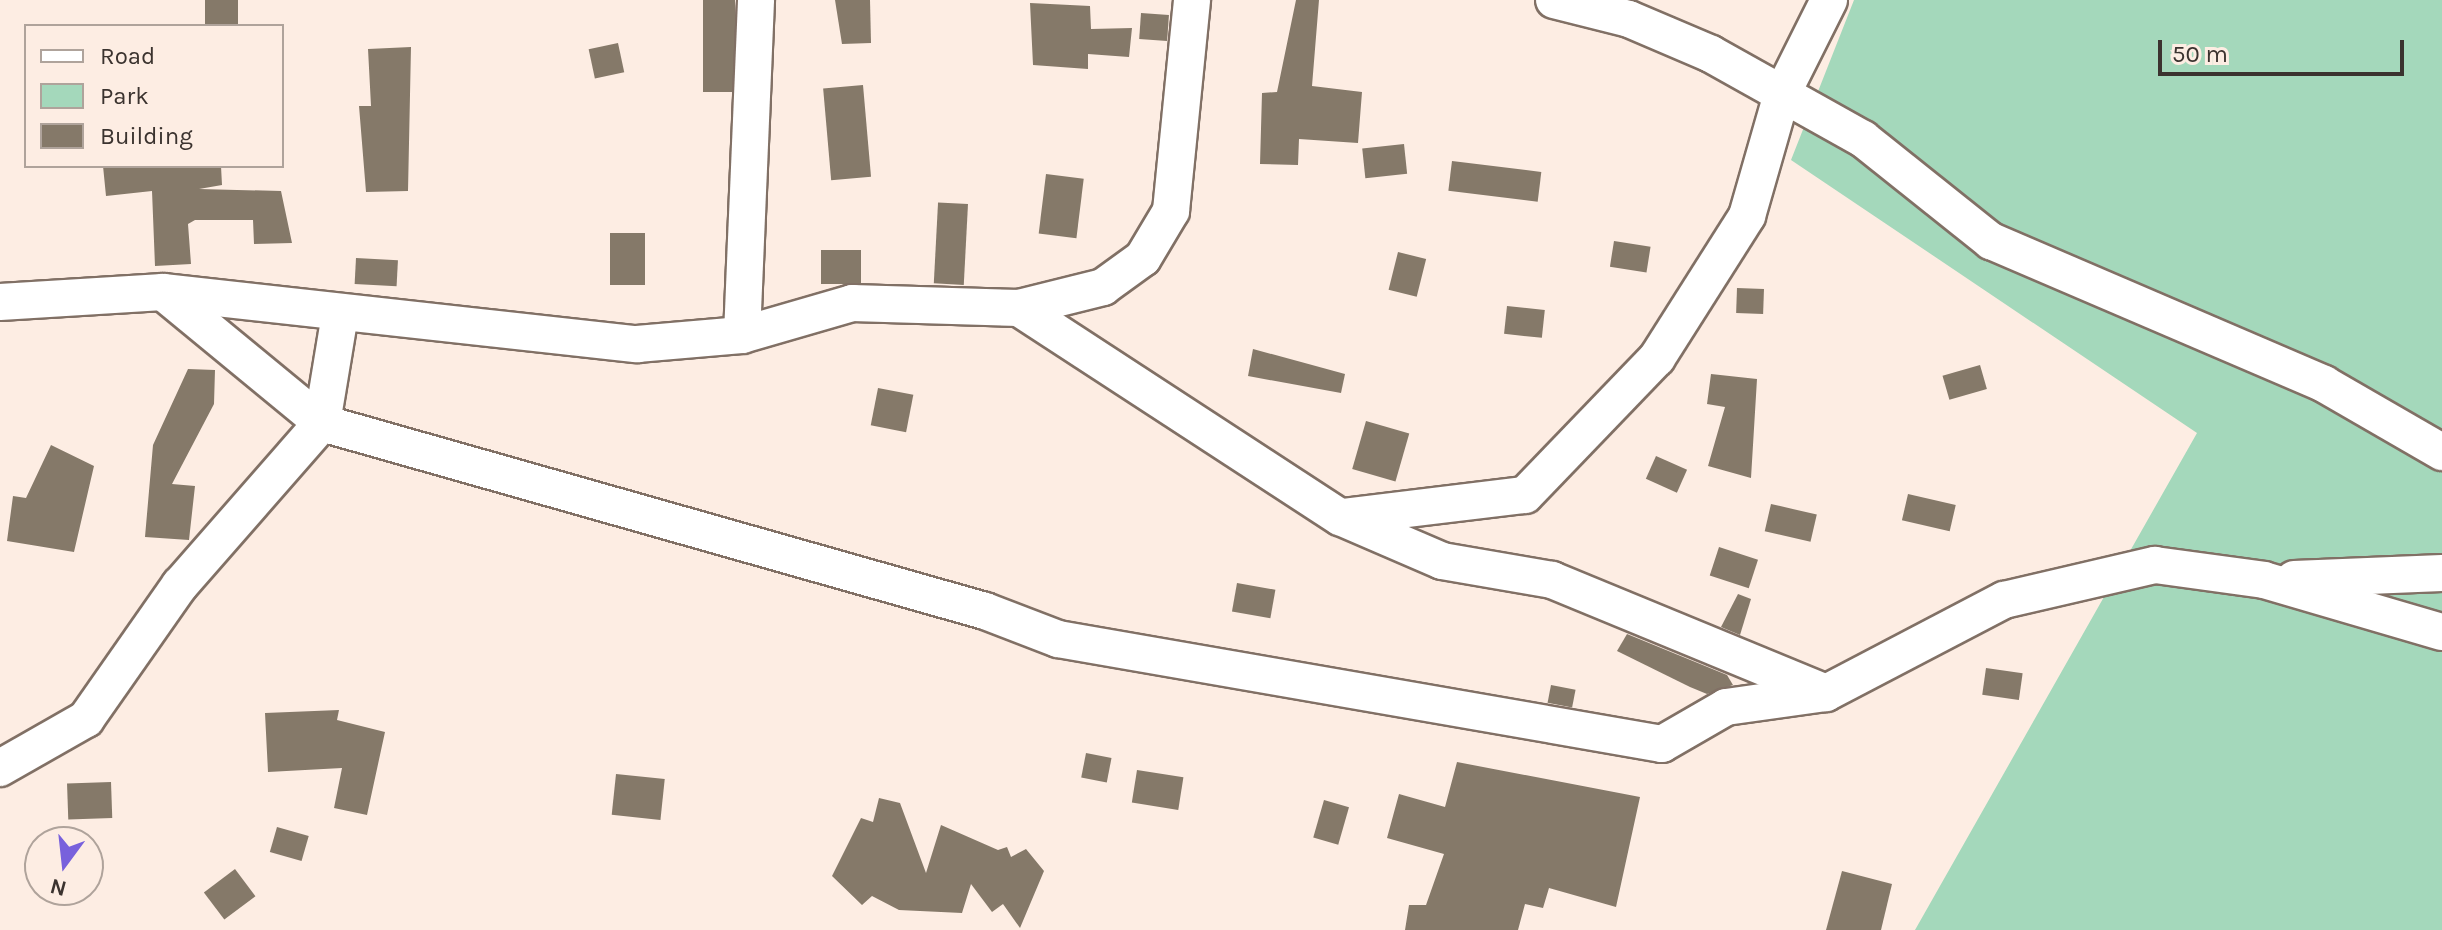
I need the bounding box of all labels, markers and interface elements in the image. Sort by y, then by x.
legend [24,24,284,168]
scale bar [2162,24,2408,74]
text: 50 m [2172,40,2228,68]
text: Road [100,42,155,70]
text: Park [100,82,149,110]
text: Building [100,122,193,150]
north arrow [24,826,104,906]
text: N [47,873,69,902]

